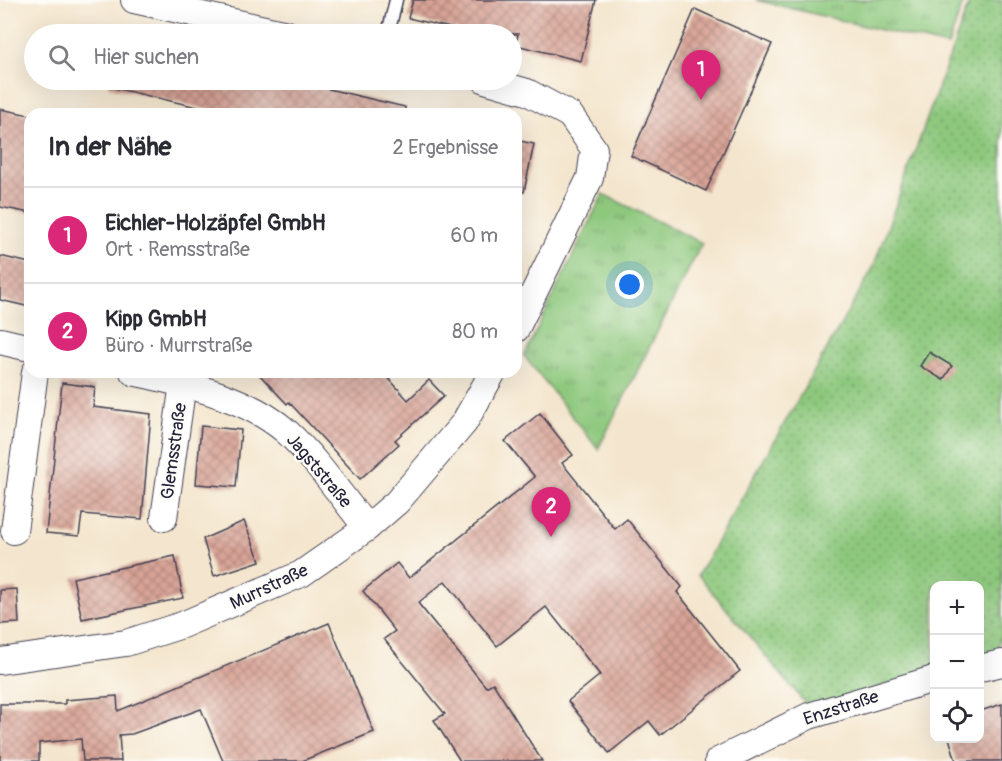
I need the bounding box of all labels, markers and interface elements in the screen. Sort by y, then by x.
search box [24,24,522,90]
icon: search [45,41,78,74]
text: Hier suchen [93,43,199,71]
pin: 1 [682,51,720,100]
text: In der Nähe [48,131,171,163]
text: 2 Ergebnisse [393,135,498,160]
text: Eichler-Holzäpfel GmbH [105,209,326,237]
text: 1 [64,223,71,248]
text: 60 m [451,223,498,248]
text: Ort · Remsstraße [105,237,250,262]
your location [615,270,644,299]
text: Kipp GmbH [105,305,207,333]
text: 2 [62,319,73,344]
text: 80 m [452,319,498,344]
text: Büro · Murrstraße [105,333,252,358]
street label: Glemsstraße [156,401,192,501]
street label: Jagststraße [281,429,357,513]
pin: 2 [532,488,570,537]
street label: Murrstraße [226,559,312,615]
map controls [930,581,984,743]
button: + [930,581,984,635]
button: − [930,635,984,689]
street label: Enzstraße [800,685,882,731]
button: locate [930,689,984,743]

